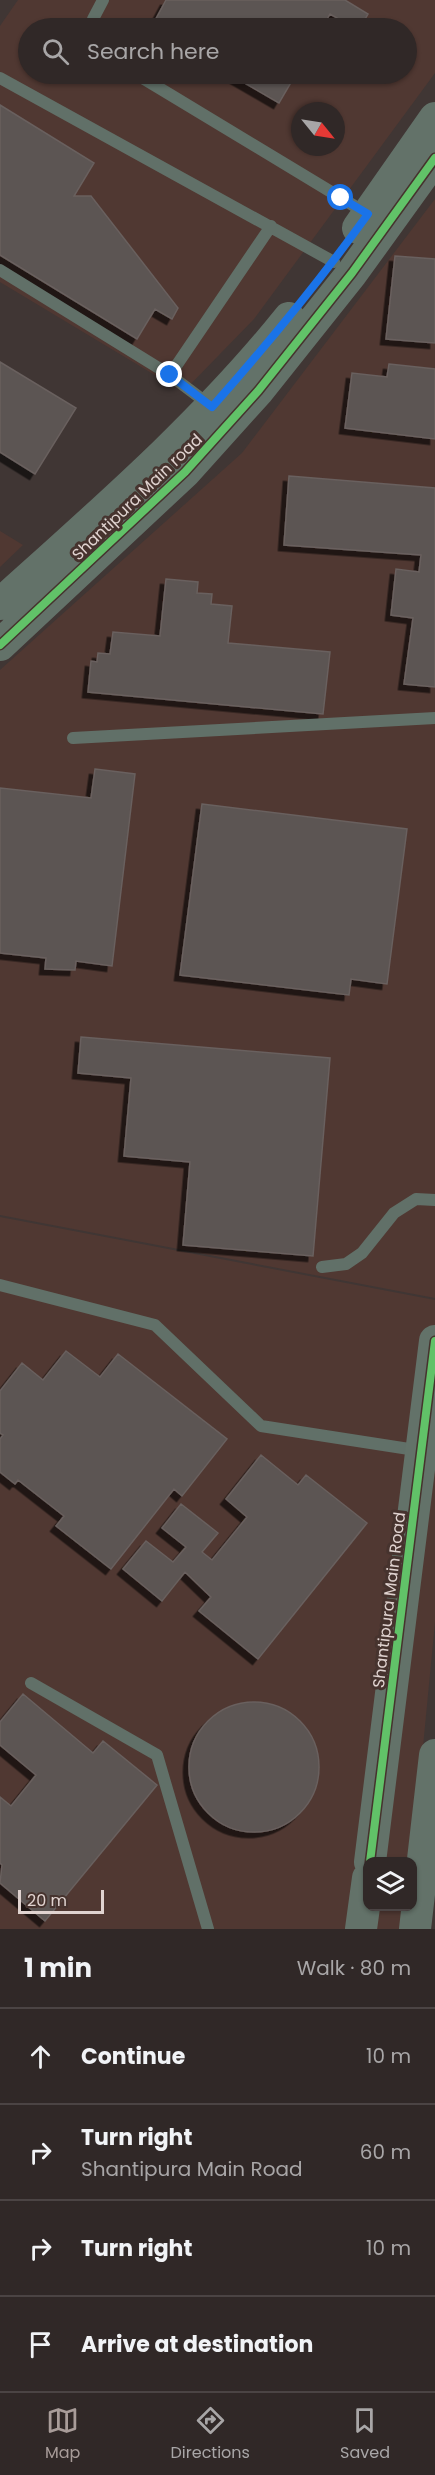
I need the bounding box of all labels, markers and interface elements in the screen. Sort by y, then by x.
search box [18,18,417,84]
icon: search [39,35,72,68]
text: Search here [87,36,220,67]
north arrow [291,102,345,156]
route start [327,184,353,210]
route end [156,361,182,387]
street label: Shantipura Main road [67,428,207,566]
street label: Shantipura Main Road [367,1511,411,1689]
map controls [363,1857,417,1911]
button: layers [363,1857,417,1911]
scale bar [18,1887,104,1914]
text: 20 m [27,1889,67,1912]
text: 1 min [24,1950,92,1986]
text: Walk · 80 m [297,1954,411,1982]
icon: ahead [24,2040,57,2073]
text: Continue [81,2041,185,2072]
text: 10 m [366,2042,411,2070]
text: Turn right [81,2122,192,2153]
icon: right [24,2136,57,2169]
text: 60 m [360,2138,411,2166]
text: Shantipura Main Road [81,2155,303,2183]
icon: right [24,2232,57,2265]
text: Turn right [81,2233,192,2264]
text: 10 m [366,2234,411,2262]
icon: arrive [24,2328,57,2361]
text: Arrive at destination [81,2329,313,2360]
tab: Map [45,2404,80,2465]
tab: Directions [171,2404,250,2465]
tab: Saved [340,2404,390,2465]

